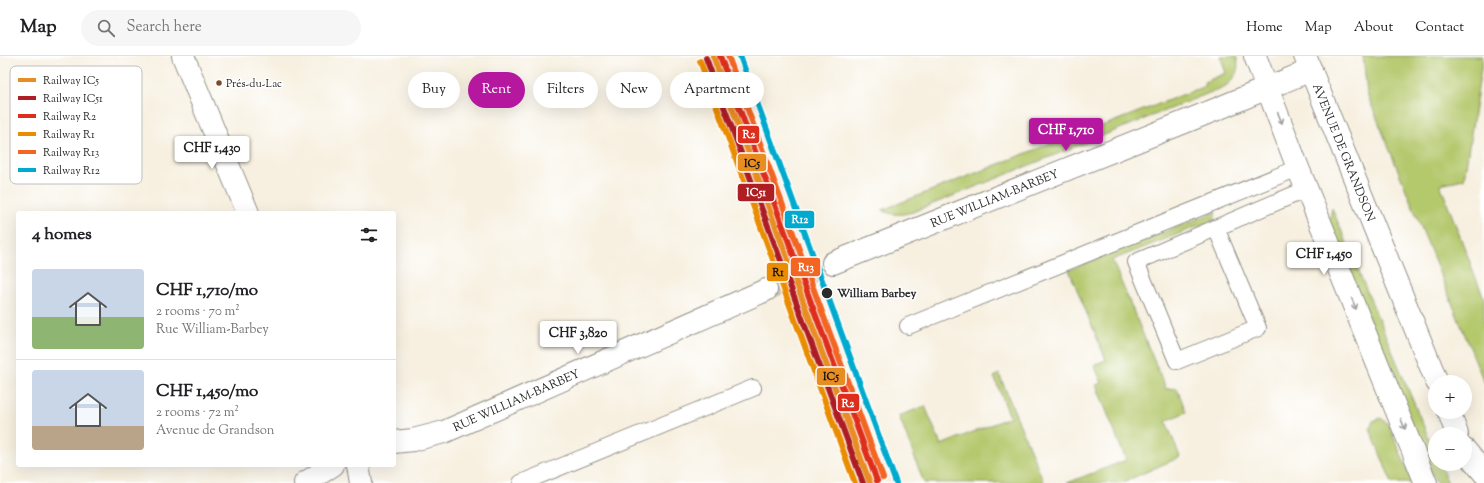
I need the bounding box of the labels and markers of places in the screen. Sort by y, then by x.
place label: Prés-du-Lac [226,76,282,92]
marker: Prés-du-Lac [214,78,224,88]
pin: CHF 1,710 [1020,118,1112,152]
pin: CHF 1,430 [166,136,258,170]
pin: CHF 1,450 [1278,242,1370,276]
place label: William Barbey [836,285,916,303]
marker: William Barbey [820,286,834,300]
pin: CHF 3,820 [532,321,624,355]

